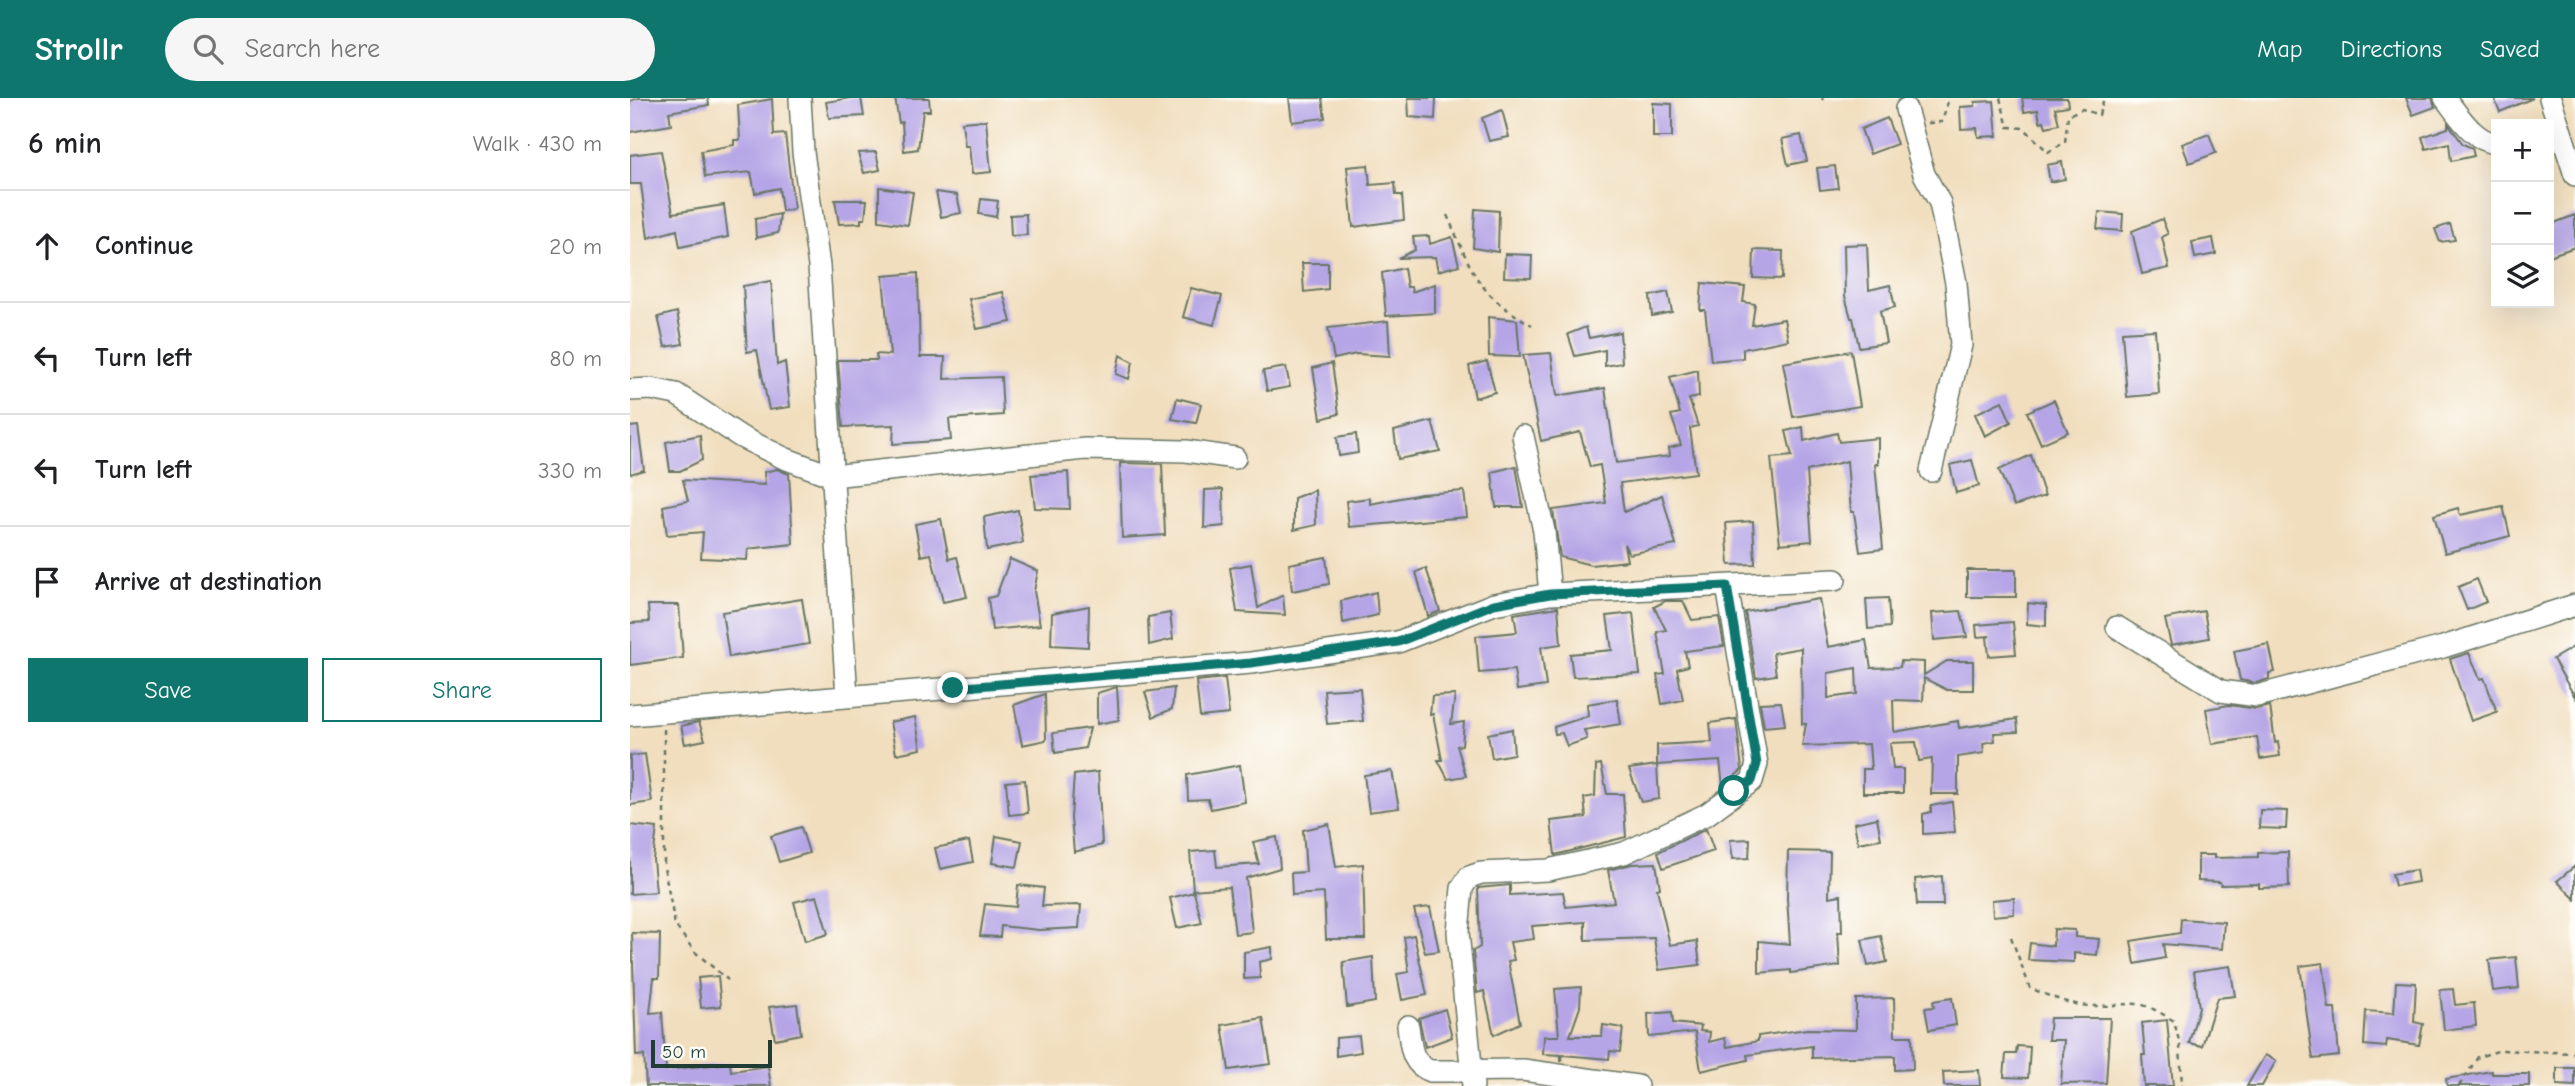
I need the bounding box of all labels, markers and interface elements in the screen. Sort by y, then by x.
search box [165,18,655,81]
text: Strollr [35,30,123,68]
icon: search [189,30,227,68]
text: Search here [245,34,380,64]
text: Map [2257,35,2303,63]
text: Directions [2341,35,2442,63]
text: Saved [2480,35,2540,63]
map controls [2491,119,2554,308]
button: + [2491,119,2554,182]
text: 6 min [28,126,102,161]
text: Walk · 430 m [473,130,602,157]
button: − [2491,182,2554,245]
icon: ahead [28,227,66,265]
text: Continue [95,231,193,261]
text: 20 m [549,233,602,260]
button: layers [2491,245,2554,308]
icon: left [28,339,66,377]
text: Turn left [95,343,192,373]
text: 80 m [549,345,602,372]
icon: left [28,451,66,489]
text: Turn left [95,455,192,485]
text: 330 m [538,457,602,484]
icon: arrive [28,563,66,601]
text: Arrive at destination [95,567,322,597]
button: Save [28,658,308,722]
button: Share [322,658,602,722]
route end [937,672,968,703]
route start [1718,775,1749,806]
scale bar [651,1037,772,1069]
text: 50 m [662,1041,706,1063]

